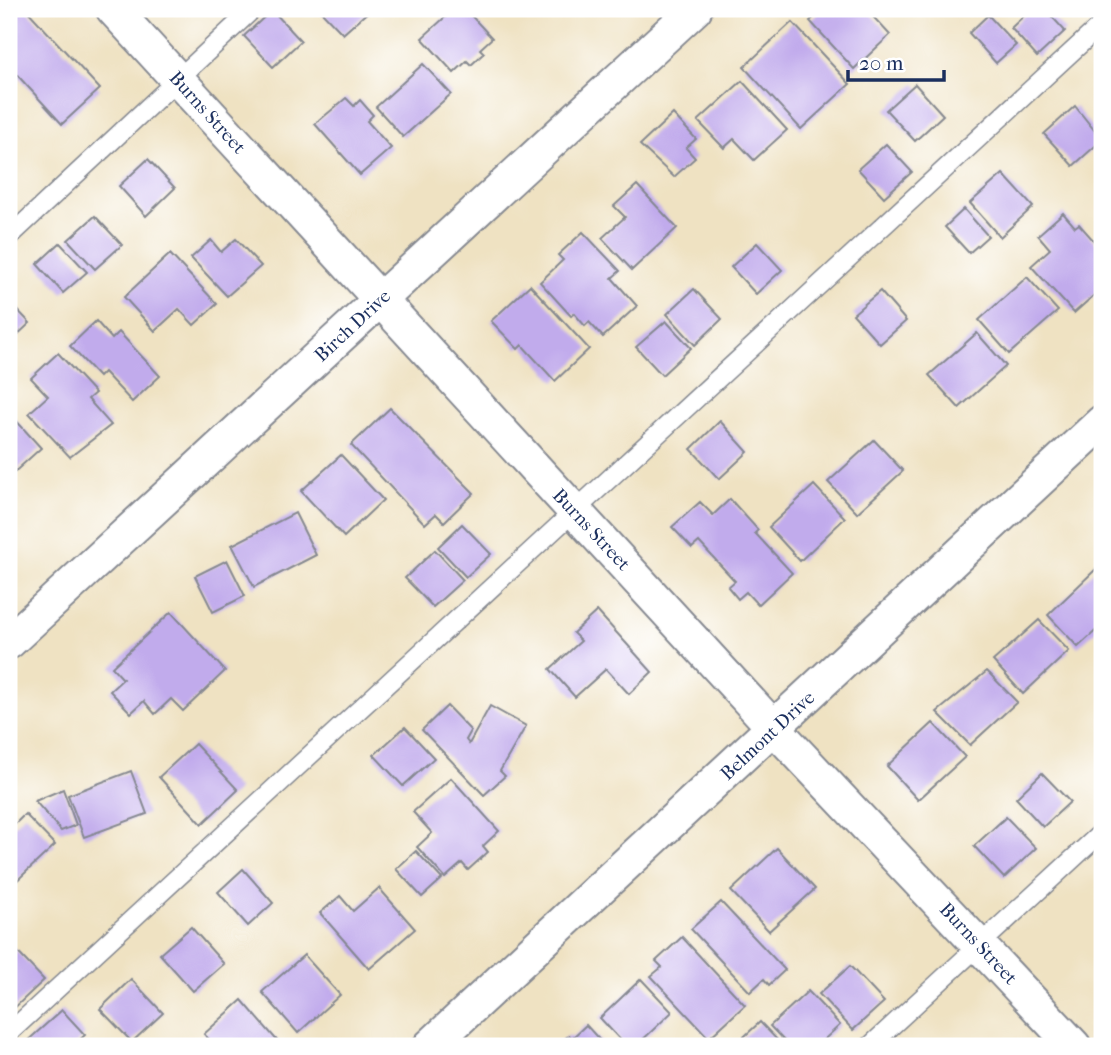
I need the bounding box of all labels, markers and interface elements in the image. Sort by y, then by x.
scale bar [848,38,945,82]
text: 20 m [859,51,904,75]
street label: Burns Street [164,67,250,159]
street label: Birch Drive [310,285,395,366]
street label: Burns Street [548,484,635,575]
street label: Belmont Drive [716,687,819,785]
street label: Burns Street [935,898,1022,989]

